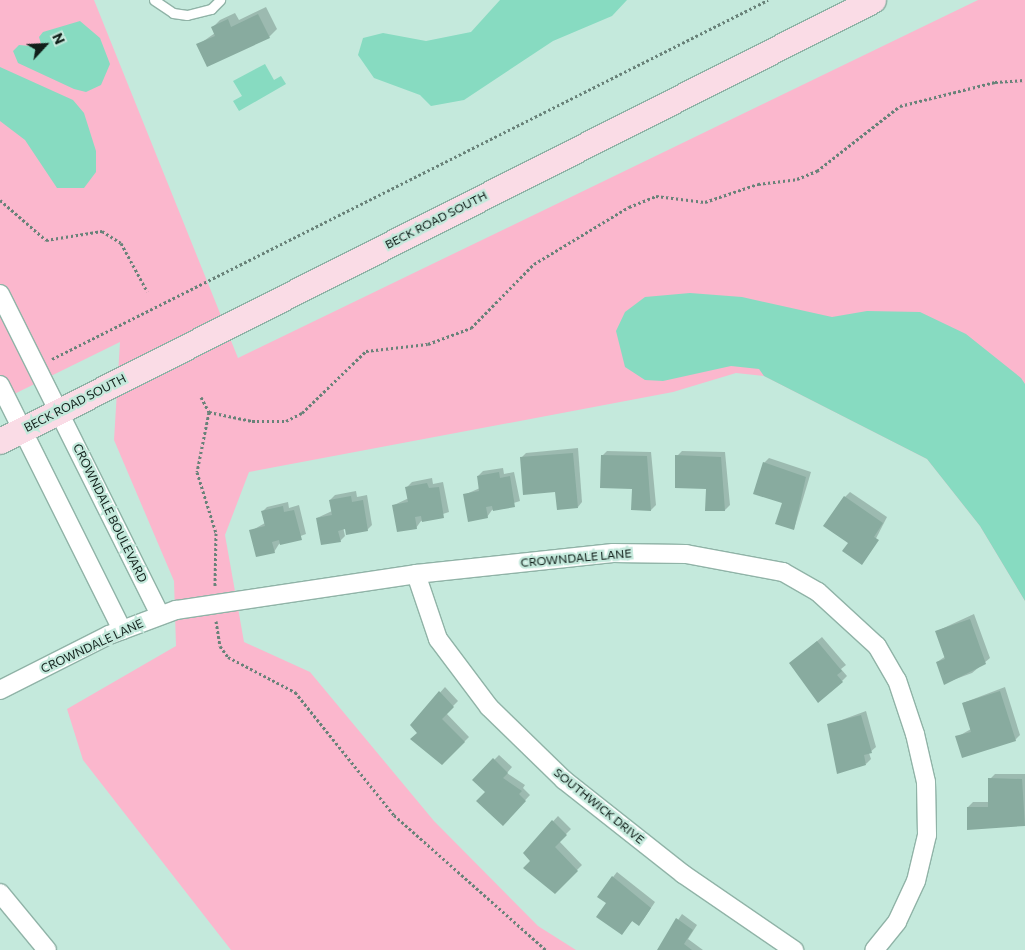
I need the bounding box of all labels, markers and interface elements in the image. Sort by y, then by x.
north arrow [20,20,70,70]
text: N [49,30,69,47]
street label: BECK ROAD SOUTH [383,188,489,252]
street label: BECK ROAD SOUTH [22,371,128,435]
street label: CROWNDALE BOULEVARD [70,441,150,585]
street label: CROWNDALE LANE [520,546,632,570]
street label: CROWNDALE LANE [39,616,145,676]
street label: SOUTHWICK DRIVE [551,765,647,847]

